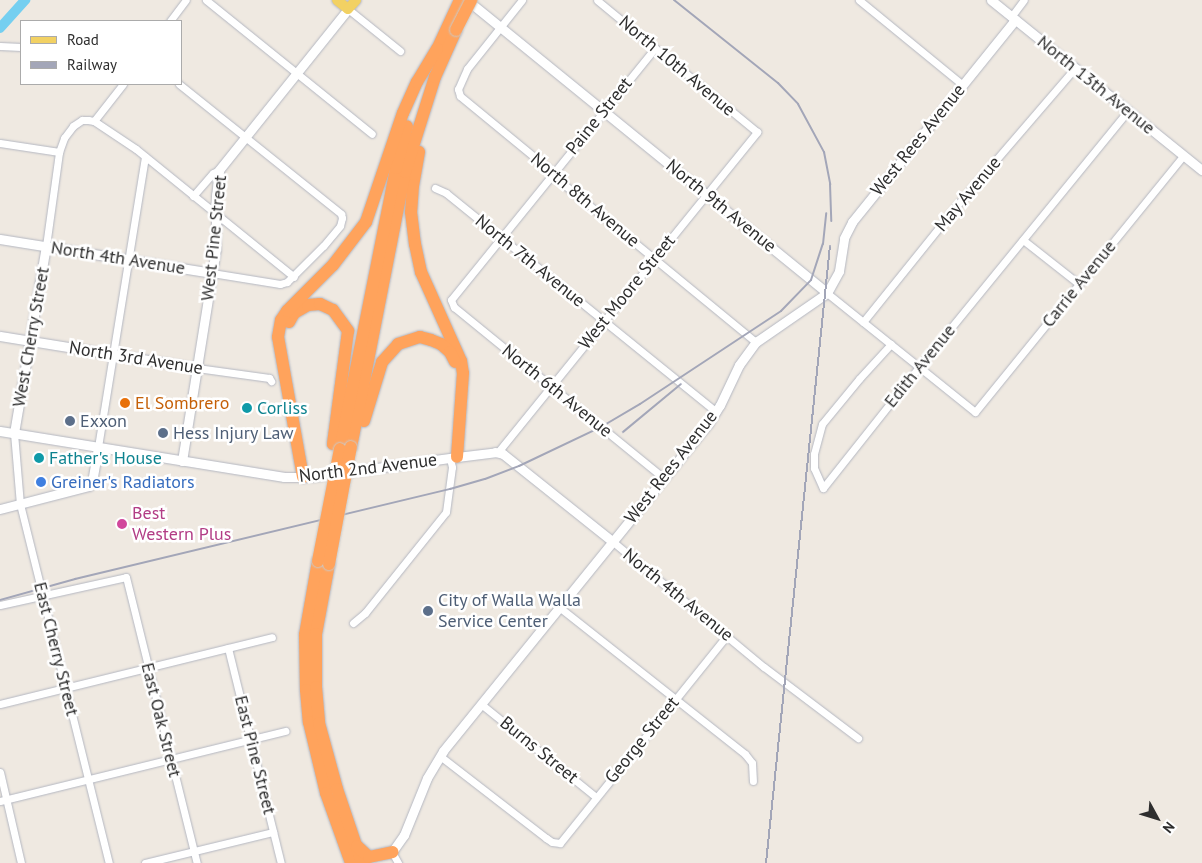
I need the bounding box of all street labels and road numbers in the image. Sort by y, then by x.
street label: North 10th Avenue [614,11,740,121]
street label: North 13th Avenue [1033,31,1159,139]
street label: Paine Street [561,73,637,159]
street label: West Rees Avenue [866,79,970,201]
street label: North 8th Avenue [526,148,644,252]
street label: May Avenue [930,152,1006,236]
street label: North 9th Avenue [661,155,781,257]
street label: West Pine Street [197,174,231,302]
street label: North 7th Avenue [471,210,589,312]
street label: West Moore Street [574,230,680,354]
street label: Carrie Avenue [1037,236,1121,332]
street label: North 4th Avenue [49,237,187,279]
street label: West Cherry Street [8,265,54,409]
street label: Edith Avenue [880,320,960,412]
street label: North 3rd Avenue [67,337,205,379]
street label: North 6th Avenue [497,340,617,442]
street label: West Rees Avenue [620,406,722,528]
street label: North 2nd Avenue [297,449,439,487]
street label: North 4th Avenue [618,544,738,646]
street label: East Cherry Street [29,580,83,718]
street label: East Oak Street [136,660,186,780]
street label: George Street [600,692,684,788]
street label: East Pine Street [230,693,280,817]
street label: Burns Street [495,712,583,788]

